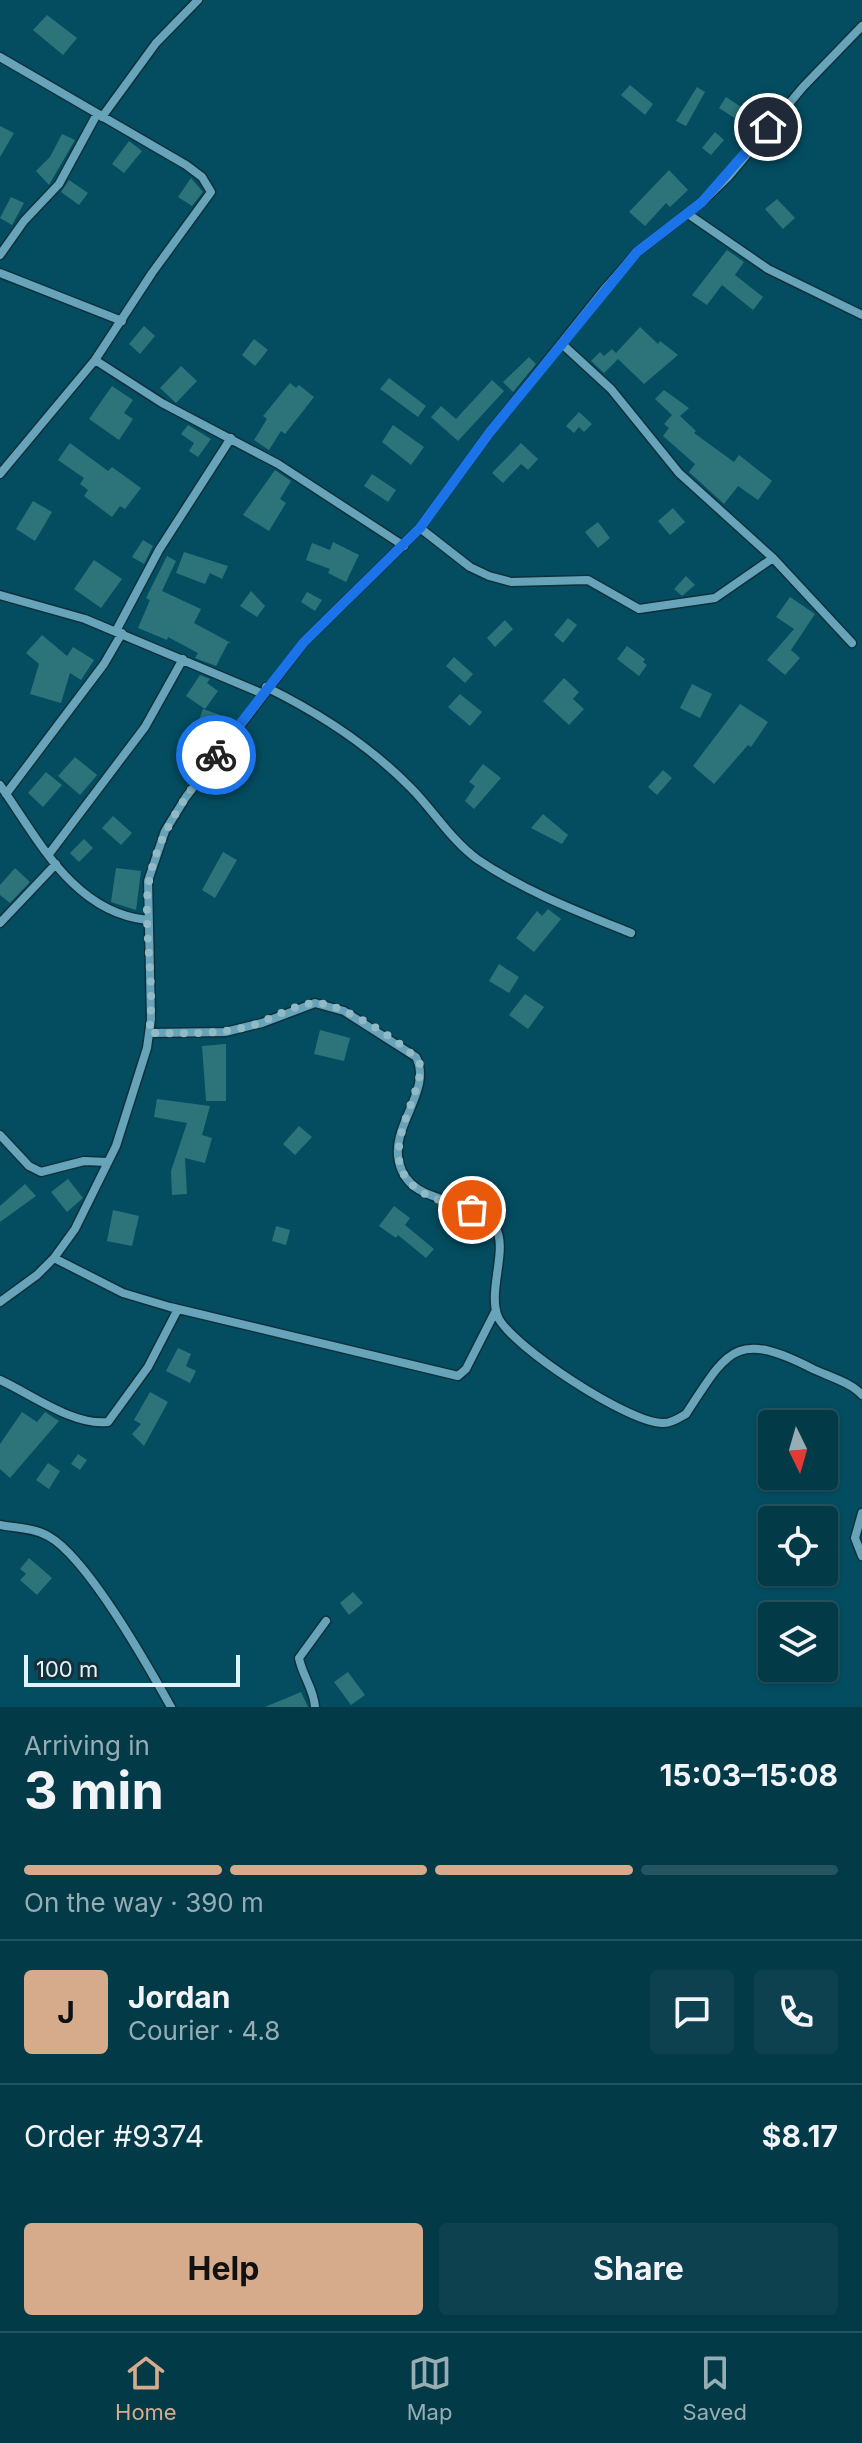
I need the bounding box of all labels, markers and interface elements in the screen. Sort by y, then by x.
pin [734,93,802,161]
icon: home [746,105,790,149]
courier [176,715,256,795]
icon: bike [194,733,238,777]
pin [438,1176,506,1244]
icon: bag [450,1188,494,1232]
north arrow [758,1410,838,1490]
map controls [758,1410,838,1682]
button: locate [758,1506,838,1586]
button: layers [758,1602,838,1682]
scale bar [24,1651,240,1687]
text: 100 m [36,1656,98,1682]
text: Arriving in [24,1730,150,1761]
text: 15:03–15:08 [659,1757,838,1793]
text: 3 min [24,1759,164,1822]
text: On the way · 390 m [24,1887,264,1918]
button: chat [650,1970,734,2054]
button: phone [754,1970,838,2054]
text: Jordan [128,1979,230,2015]
text: J [57,1994,75,2030]
text: Courier · 4.8 [128,2015,280,2046]
text: Order #9374 [24,2118,204,2154]
text: $8.17 [762,2118,838,2154]
button: Help [24,2223,423,2315]
button: Share [439,2223,838,2315]
tab: Home [115,2351,177,2425]
tab: Map [407,2351,452,2425]
tab: Saved [683,2351,747,2425]

